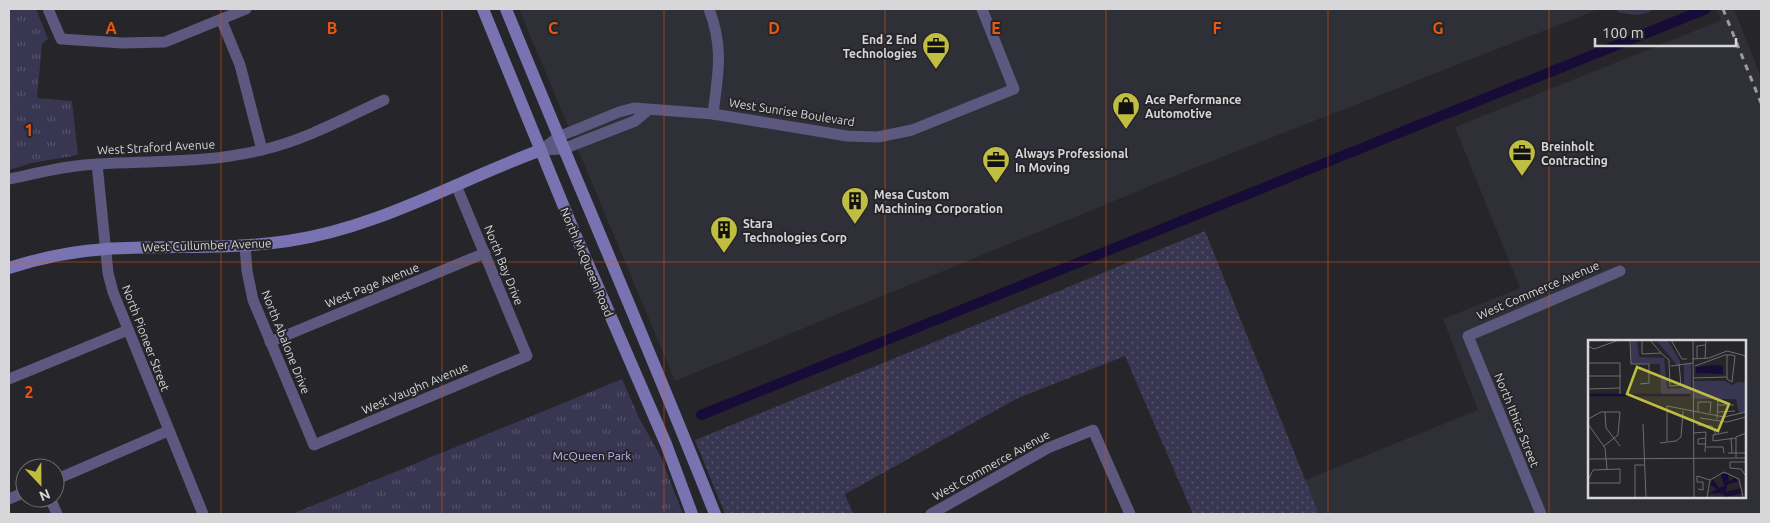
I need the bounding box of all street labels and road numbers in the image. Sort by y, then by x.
street label: West Sunrise Boulevard [728,96,856,128]
street label: West Straford Avenue [97,137,215,157]
street label: North McQueen Road [558,206,616,318]
street label: North Bay Drive [482,223,526,307]
street label: West Cullumber Avenue [142,236,272,254]
street label: West Commerce Avenue [1475,258,1601,322]
street label: West Page Avenue [323,260,421,310]
street label: North Pioneer Street [120,283,172,393]
street label: North Abalone Drive [259,288,313,396]
street label: West Vaughn Avenue [360,360,470,416]
street label: North Ithica Street [1492,371,1542,469]
street label: West Commerce Avenue [930,427,1052,503]

